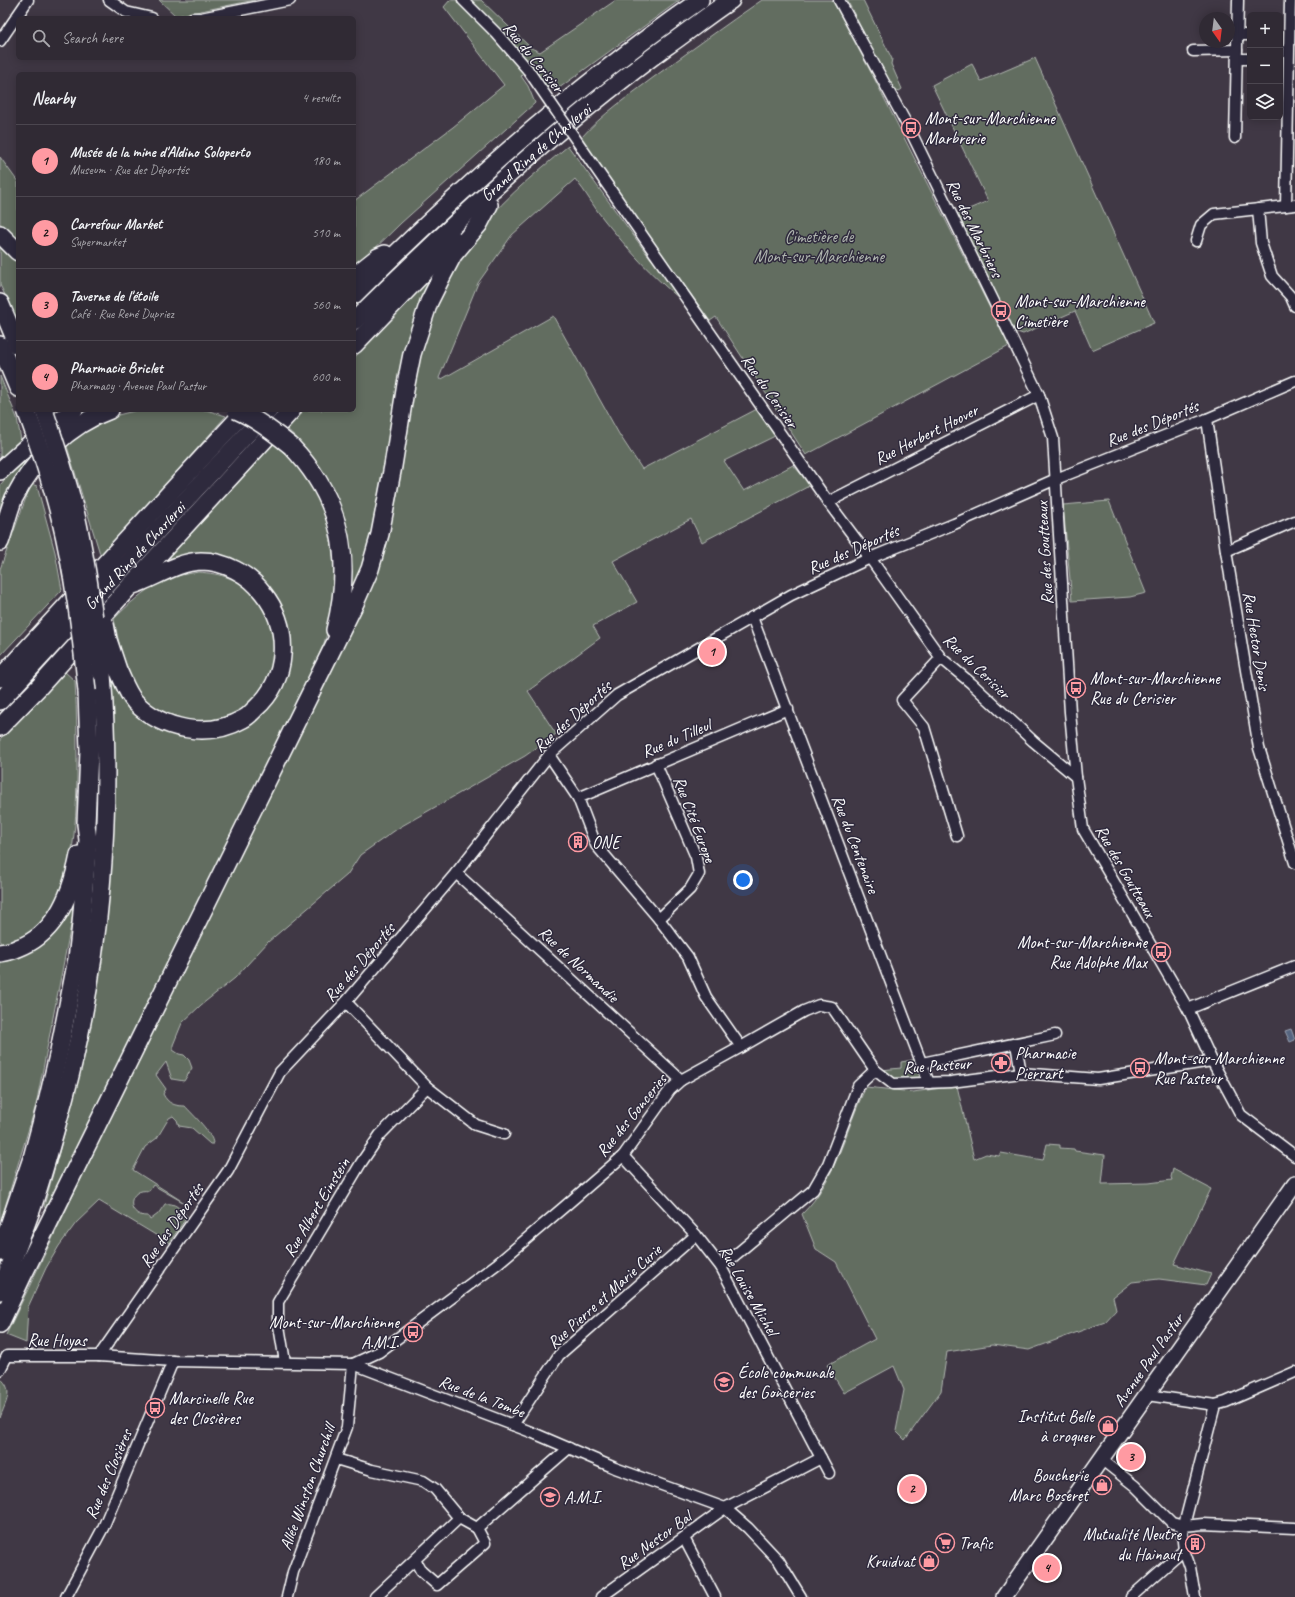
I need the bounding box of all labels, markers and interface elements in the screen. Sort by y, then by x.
north arrow [1199,12,1235,48]
map controls [1247,12,1283,120]
button: + [1247,12,1283,48]
search box [16,16,356,60]
street label: Rue du Cerisier [499,18,570,98]
icon: search [30,27,52,49]
text: Search here [62,29,123,48]
button: − [1247,48,1283,84]
button: layers [1247,84,1283,120]
text: Nearby [32,88,75,109]
text: 4 results [302,90,340,106]
street label: Grand Ring de Charleroi [476,98,597,206]
place label: Mont-sur-Marchienne Marbrerie [925,108,1056,149]
bus stop icon: Mont-sur-Marchienne Marbrerie [900,117,922,139]
text: Musée de la mine d'Aldino Soloperto [70,143,250,162]
text: 1 [42,153,48,169]
text: 180 m [312,153,340,169]
text: Museum · Rue des Déportés [70,162,189,178]
street label: Rue des Marbriers [942,176,1008,283]
text: Carrefour Market [70,215,162,234]
text: 2 [42,225,48,241]
text: 510 m [312,225,340,241]
park label: Cimetière de Mont-sur-Marchienne [754,226,885,267]
text: Supermarket [70,234,125,250]
text: Taverne de l'étoile [70,287,158,306]
place label: Mont-sur-Marchienne Cimetière [1015,291,1146,332]
text: 3 [42,297,48,313]
text: 560 m [312,297,340,313]
bus stop icon: Mont-sur-Marchienne Cimetière [990,300,1012,322]
text: Café · Rue René Dupriez [70,306,174,322]
street label: Rue du Cerisier [737,350,804,434]
text: Pharmacie Briclet [70,359,163,378]
text: 4 [42,369,48,385]
text: 600 m [312,369,340,385]
text: Pharmacy · Avenue Paul Pastur [70,378,206,394]
street label: Rue des Déportés [1103,395,1203,451]
street label: Rue Herbert Hoover [871,398,983,470]
street label: Grand Ring de Charleroi [80,496,191,614]
street label: Rue des Goutteaux [1031,500,1058,605]
street label: Rue des Déportés [804,519,904,579]
street label: Rue Hector Denis [1238,590,1275,693]
street label: Rue du Cerisier [939,629,1016,705]
pin: 1 [699,637,725,667]
place label: Mont-sur-Marchienne Rue du Cerisier [1090,668,1221,709]
street label: Rue des Déportés [529,674,617,757]
bus stop icon: Mont-sur-Marchienne Rue du Cerisier [1065,677,1087,699]
street label: Rue du Tilleul [638,713,717,762]
street label: Rue Cité Europe [669,773,721,867]
street label: Rue du Centenaire [827,792,884,898]
street label: Rue des Goutteaux [1091,821,1161,922]
building icon: ONE [567,831,589,853]
place label: ONE [592,832,623,853]
your location [733,870,753,890]
street label: Rue des Déportés [319,917,401,1006]
street label: Rue de Normandie [534,922,624,1008]
place label: Mont-sur-Marchienne Rue Adolphe Max [1017,932,1148,973]
bus stop icon: Mont-sur-Marchienne Rue Adolphe Max [1150,941,1172,963]
place label: Pharmacie Pierrart [1015,1043,1077,1084]
place label: Mont-sur-Marchienne Rue Pasteur [1154,1048,1285,1089]
pharmacy icon: Pharmacie Pierrart [990,1052,1012,1074]
street label: Rue Pasteur [902,1053,974,1078]
bus stop icon: Mont-sur-Marchienne Rue Pasteur [1129,1057,1151,1079]
street label: Rue des Gonceries [592,1068,673,1161]
street label: Rue Albert Einstein [278,1153,355,1261]
street label: Rue des Déportés [135,1178,209,1271]
street label: Rue Pierre et Marie Curie [543,1239,667,1353]
street label: Rue Louise Michel [714,1242,784,1342]
street label: Avenue Paul Pastur [1109,1308,1189,1411]
place label: Mont-sur-Marchienne A.M.I. [269,1312,400,1353]
bus stop icon: Mont-sur-Marchienne A.M.I. [402,1321,424,1343]
street label: Rue Hoyas [28,1330,88,1351]
place label: École communale des Gonceries [738,1361,835,1403]
street label: Rue de la Tombe [436,1371,529,1423]
school or university icon: École communale des Gonceries [713,1371,735,1393]
place label: Marcinelle Rue des Closières [169,1388,255,1429]
bus stop icon: Marcinelle Rue des Closières [144,1397,166,1419]
place label: Institut Belle à croquer [1018,1406,1096,1447]
shop icon: Institut Belle à croquer [1097,1415,1119,1437]
street label: Allée Winston Churchill [275,1418,341,1553]
street label: Rue des Closières [80,1425,137,1522]
pin: 3 [1118,1442,1144,1472]
place label: Boucherie Marc Boseret [1009,1465,1090,1506]
pin: 2 [899,1474,925,1504]
shop icon: Boucherie Marc Boseret [1091,1474,1113,1496]
school or university icon: A.M.I. [539,1486,561,1508]
place label: A.M.I. [564,1487,603,1508]
street label: Rue Nestor Bal [613,1505,698,1574]
place label: Mutualité Neutre du Hainaut [1083,1524,1183,1565]
supermarket icon: Trafic [934,1532,956,1554]
place label: Trafic [959,1533,994,1554]
building icon: Mutualité Neutre du Hainaut [1184,1533,1206,1555]
shop icon: Kruidvat [918,1550,940,1572]
place label: Kruidvat [866,1551,917,1572]
pin: 4 [1034,1553,1060,1583]

